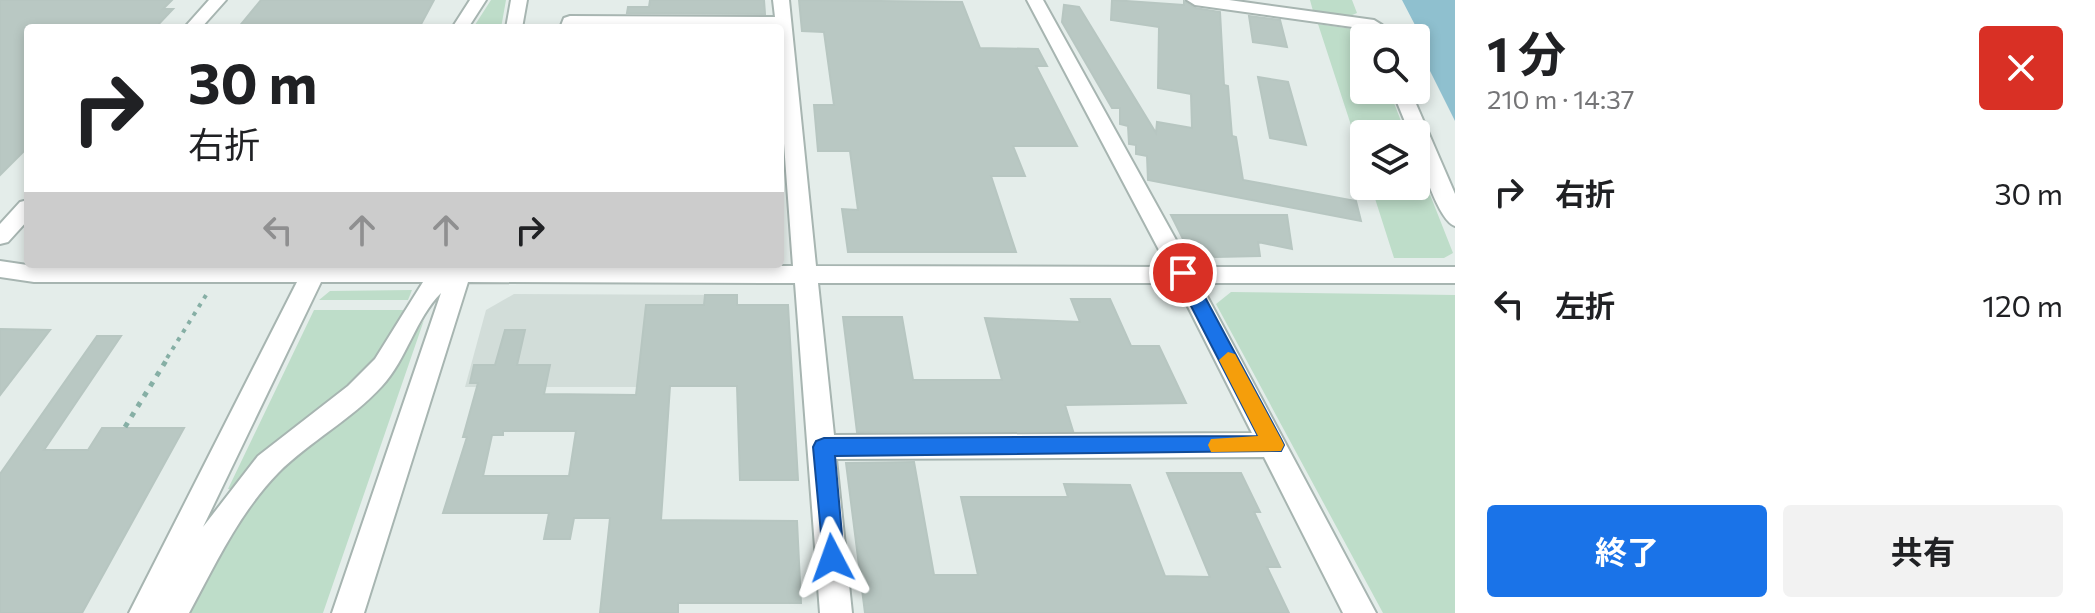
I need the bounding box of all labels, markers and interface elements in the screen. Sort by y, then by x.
text: 1 分 [1487,23,1566,82]
map controls [1350,24,1430,200]
button: search [1350,24,1430,104]
button: close [1979,26,2063,110]
text: 30 m [188,47,317,116]
icon: right [56,56,160,160]
text: 210 m · 14:37 [1487,83,1635,114]
button: layers [1350,120,1430,200]
text: 右折 [188,121,260,165]
icon: right [1487,170,1531,214]
text: 右折 [1555,174,1615,211]
text: 30 m [1994,174,2063,211]
icon: left [256,208,300,252]
icon: ahead [340,208,384,252]
icon: ahead [424,208,468,252]
icon: right [508,208,552,252]
pin [1149,239,1217,307]
icon: arrive [1161,251,1205,295]
icon: left [1487,282,1531,326]
text: 左折 [1555,286,1615,323]
text: 120 m [1982,286,2063,323]
button: 終了 [1487,505,1767,597]
button: 共有 [1783,505,2063,597]
position arrow [790,516,874,600]

